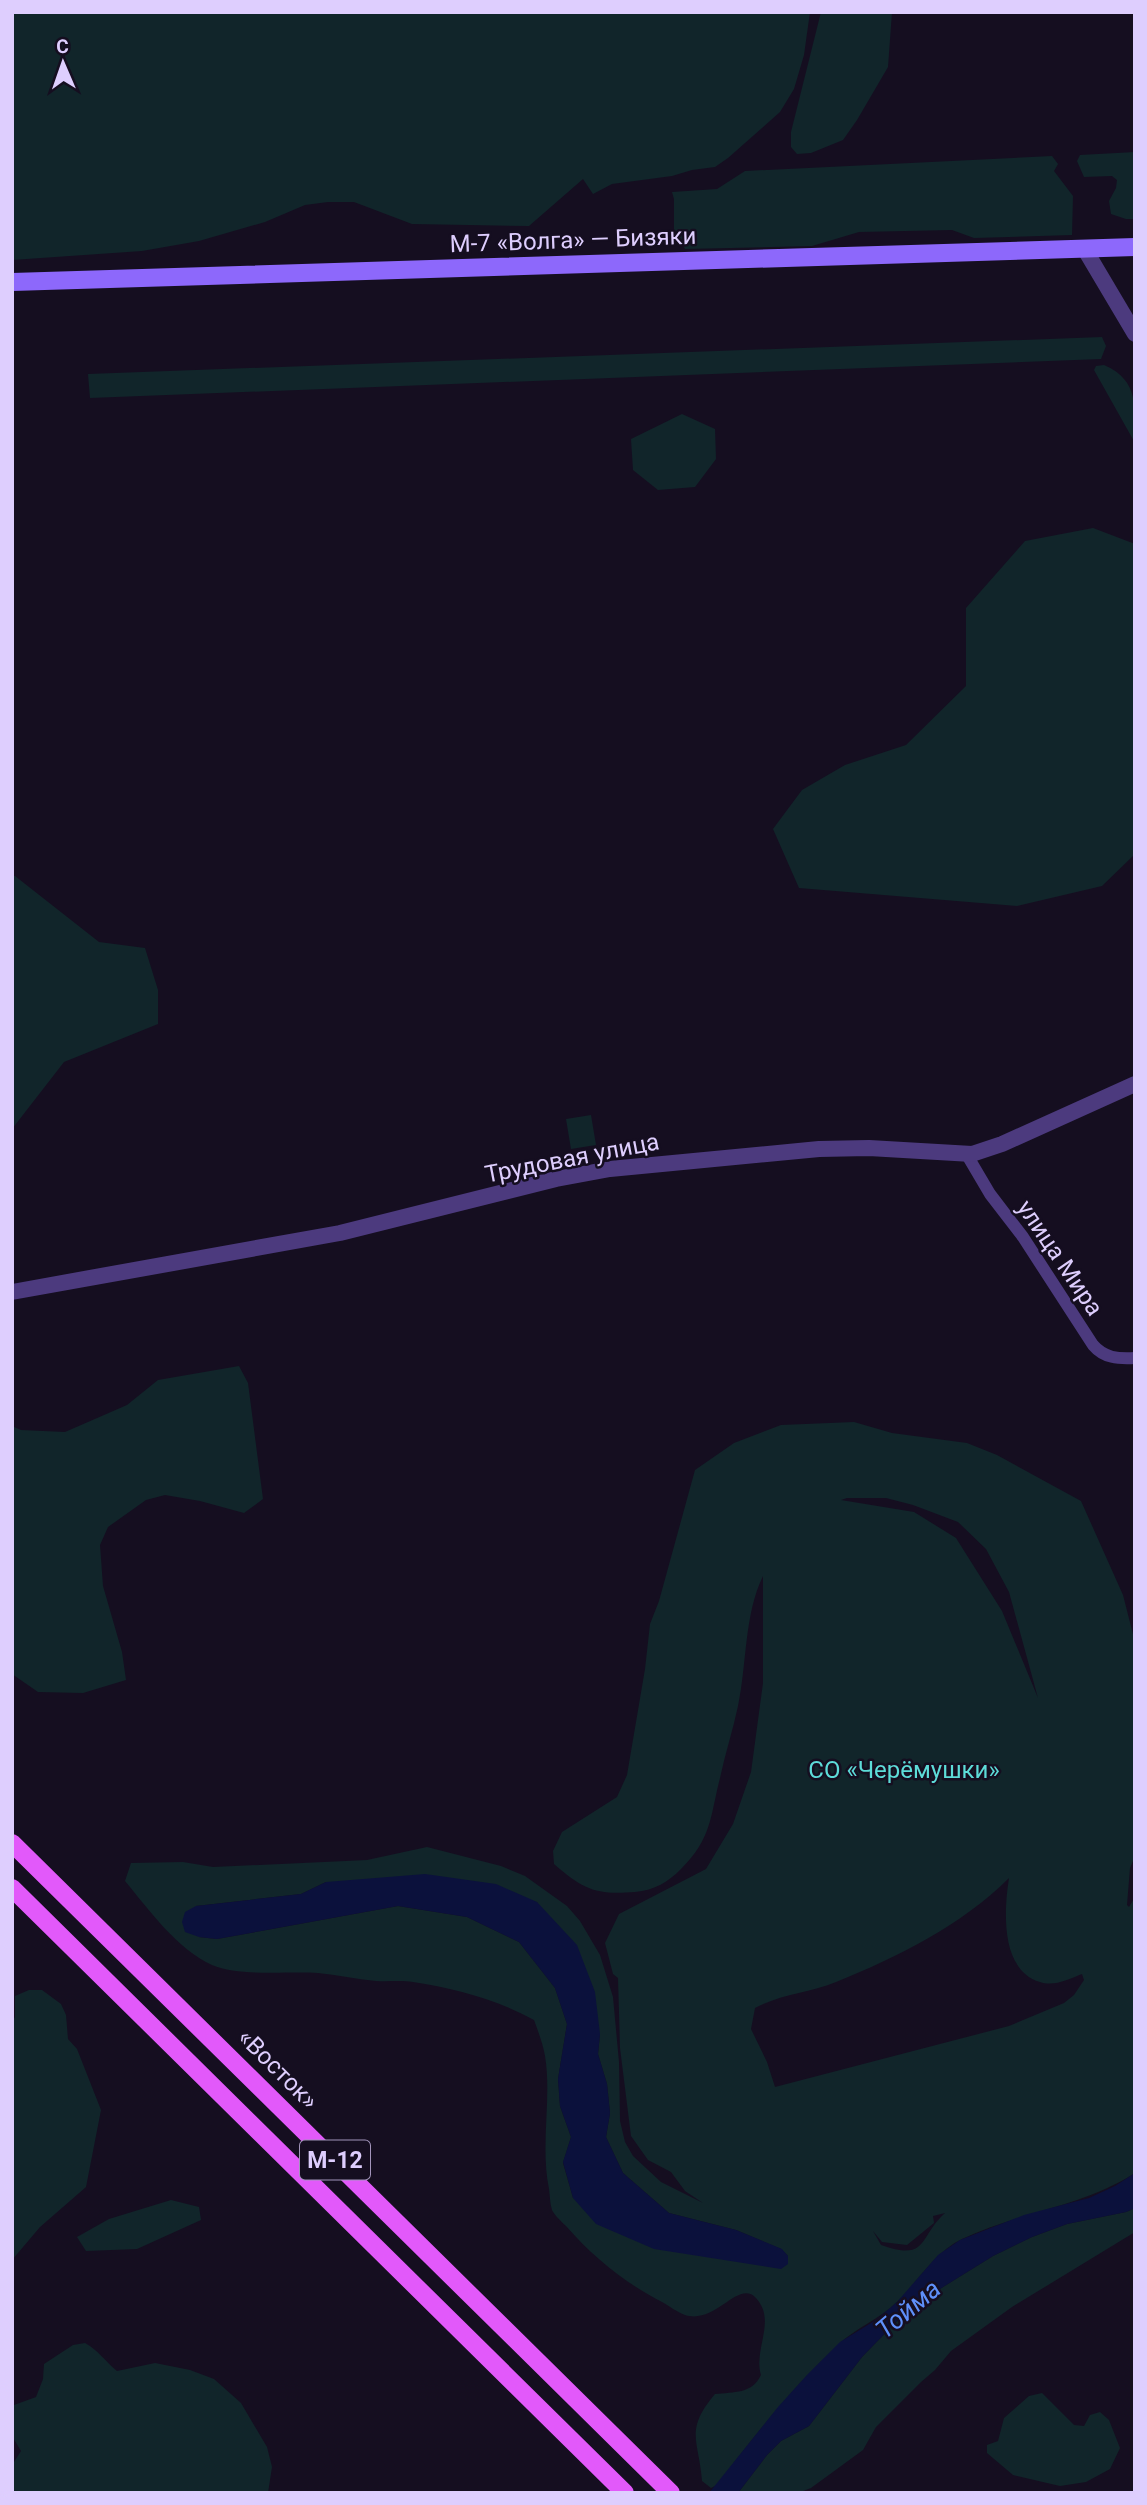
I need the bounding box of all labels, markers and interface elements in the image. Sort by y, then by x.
north arrow [28,28,98,98]
text: С [56,35,69,58]
street label: М-7 «Волга» — Бизяки [449,222,697,258]
street label: Трудовая улица [482,1127,662,1189]
street label: улица Мира [1011,1195,1109,1321]
park label: СО «Черёмушки» [808,1756,1000,1784]
street label: «Восток» [232,2023,324,2115]
road number: М-12 [300,2140,370,2180]
water label: Тойма [870,2273,946,2345]

